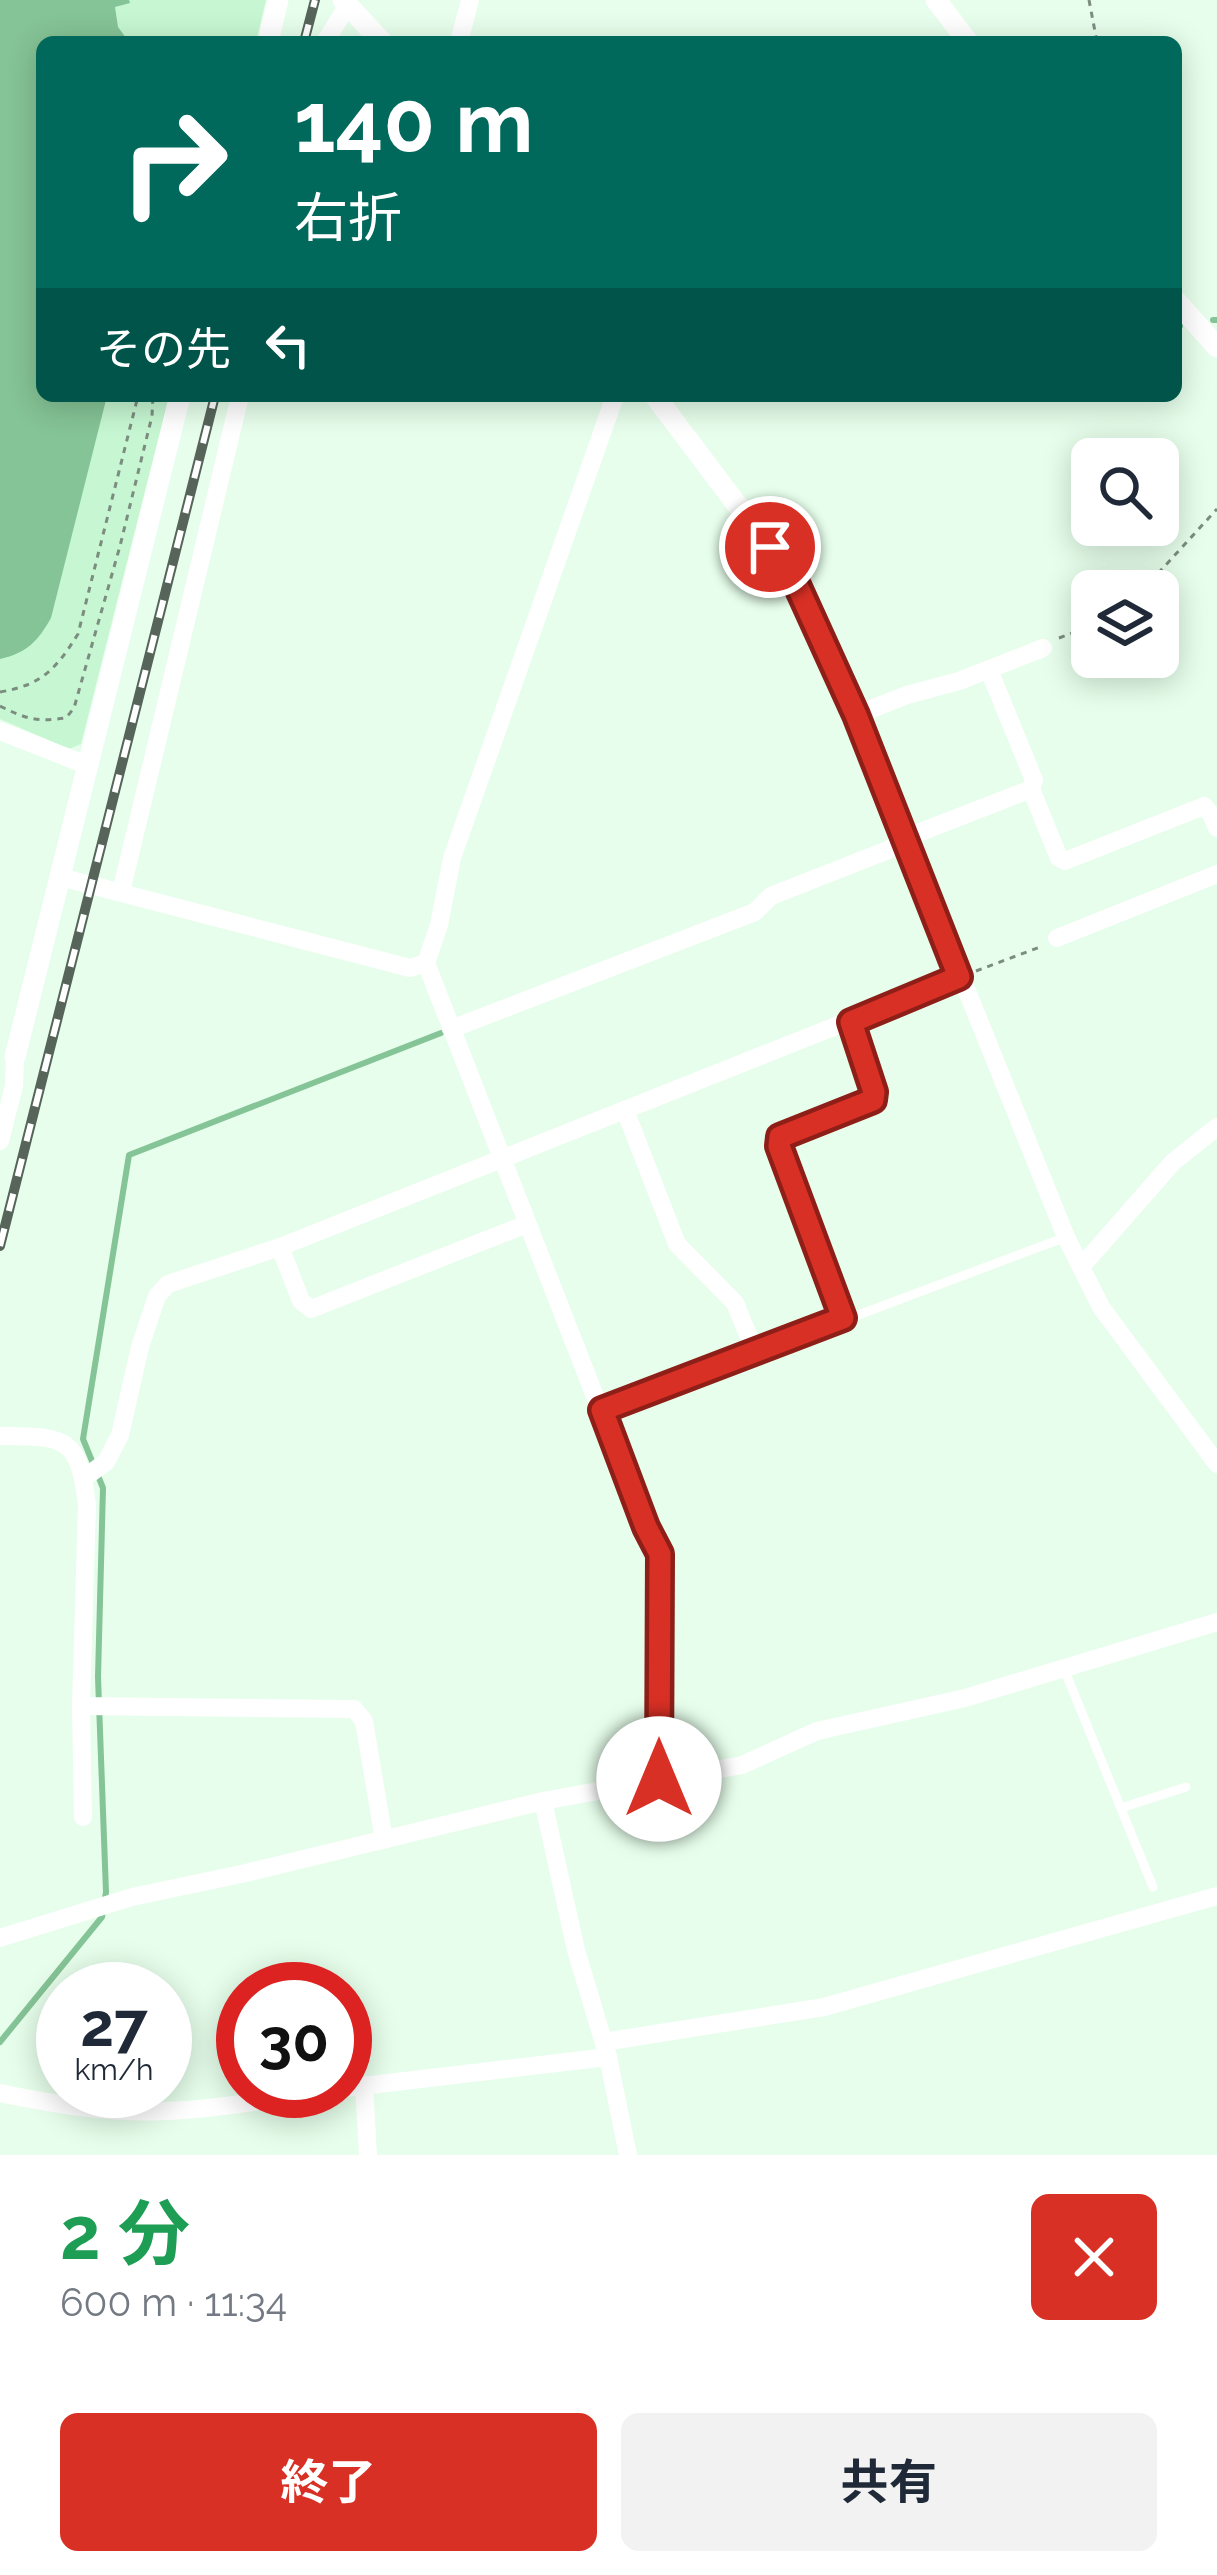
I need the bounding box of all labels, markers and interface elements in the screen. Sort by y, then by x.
text: 140 m [294,73,533,172]
icon: right [96,84,252,240]
text: 右折 [294,186,402,250]
icon: left [255,312,321,378]
text: その先 [96,323,231,376]
map controls [1071,438,1179,678]
button: search [1071,438,1179,546]
pin [719,496,821,598]
icon: arrive [737,514,803,580]
button: layers [1071,570,1179,678]
position arrow [596,1716,722,1842]
speed limit sign: 30 [216,1962,372,2118]
text: 27 [80,1990,148,2060]
text: km/h [74,2052,154,2087]
text: 2 分 [60,2191,190,2276]
button: close [1031,2194,1157,2320]
text: 600 m · 11:34 [60,2279,287,2325]
button: 終了 [60,2413,597,2551]
button: 共有 [621,2413,1157,2551]

